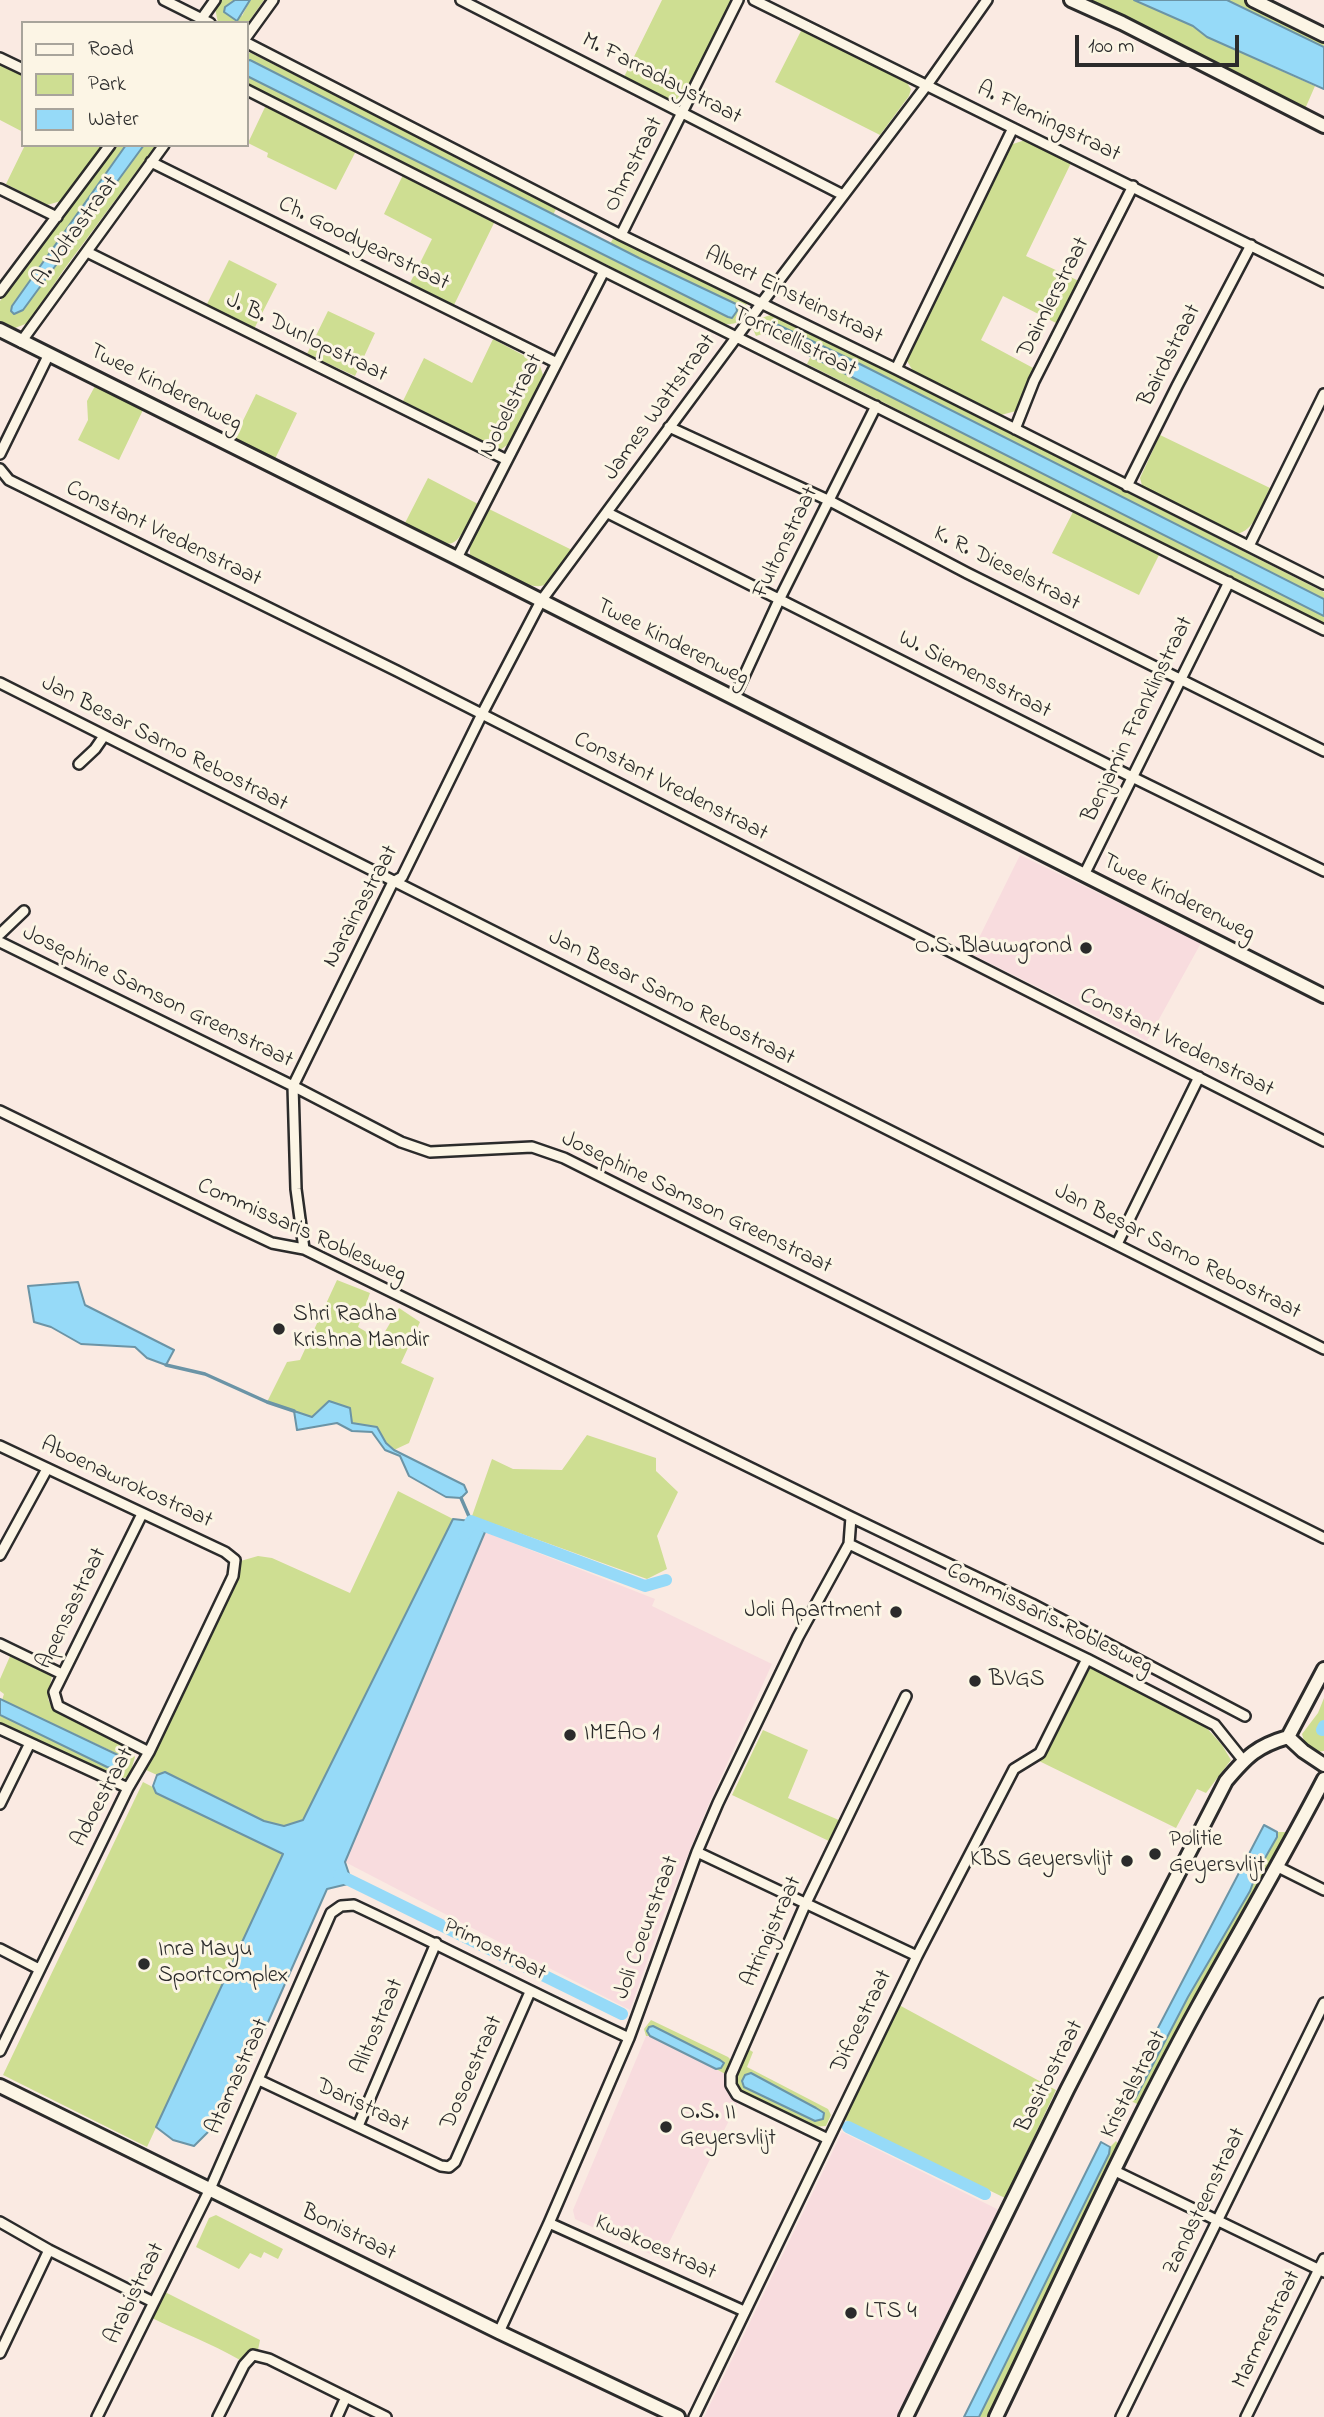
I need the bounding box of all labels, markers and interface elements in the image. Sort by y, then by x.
legend [21,21,248,147]
scale bar [1079,21,1244,65]
street label: M. Farradaystraat [576,28,746,132]
text: 100 m [1088,32,1134,62]
text: Road [88,35,134,65]
text: Park [88,70,126,100]
street label: A. Flemingstraat [972,76,1124,170]
text: Water [88,105,139,135]
street label: Ohmstraat [599,113,671,217]
street label: A. Voltastraat [28,171,126,293]
street label: Ch. Goodyearstraat [273,192,453,298]
street label: Daimlerstraat [1013,233,1097,363]
street label: Albert Einsteinstraat [699,242,887,352]
street label: J. B. Dunlopstraat [221,288,391,390]
street label: Bairdstraat [1133,300,1209,412]
street label: Torricellistraat [728,301,860,385]
street label: James Wattstraat [599,329,723,487]
street label: Twee Kinderenweg [84,339,246,439]
street label: Nobelstraat [475,350,551,462]
street label: Constant Vredenstraat [61,476,265,594]
street label: Fultonstraat [748,483,826,603]
street label: K. R. Dieselstraat [928,521,1084,619]
street label: Twee Kinderenweg [591,594,753,694]
street label: Benjamin Franklinstraat [1077,613,1201,827]
street label: W. Siemensstraat [893,626,1055,726]
street label: Jan Besar Sarno Rebostraat [36,671,292,819]
street label: Constant Vredenstraat [568,727,772,849]
street label: Narainastraat [318,841,406,973]
street label: Twee Kinderenweg [1097,849,1259,949]
street label: Josephine Samson Greenstraat [17,920,297,1076]
street label: Jan Besar Sarno Rebostraat [543,925,799,1073]
place label: O.S. Blauwgrond [915,934,1072,962]
marker: O.S. Blauwgrond [1078,940,1094,956]
street label: Constant Vredenstraat [1074,983,1278,1105]
street label: Josephine Samson Greenstraat [556,1126,836,1282]
street label: Commissaris Roblesweg [192,1173,410,1291]
street label: Jan Besar Sarno Rebostraat [1049,1179,1305,1327]
place label: Shri Radha Krishna Mandir [293,1302,429,1356]
marker: Shri Radha Krishna Mandir [271,1321,287,1337]
street label: Aboenawrokostraat [35,1432,217,1536]
street label: Apensastraat [32,1544,114,1674]
street label: Commissaris Roblesweg [941,1558,1157,1682]
place label: Joli Apartment [745,1598,882,1626]
marker: Joli Apartment [888,1604,904,1620]
place label: BVGS [989,1667,1044,1695]
marker: BVGS [967,1673,983,1689]
place label: IMEAO 1 [584,1721,660,1749]
marker: IMEAO 1 [562,1727,578,1743]
street label: Adoestraat [66,1744,142,1852]
place label: Politie Geyersvlijt [1169,1827,1265,1881]
marker: Politie Geyersvlijt [1147,1846,1163,1862]
place label: KBS Geyersvlijt [970,1847,1113,1875]
street label: Joli Coeurstraat [609,1853,687,2003]
marker: KBS Geyersvlijt [1119,1853,1135,1869]
street label: Atringistraat [736,1872,810,1992]
street label: Primostraat [438,1913,550,1989]
place label: Inra Mayu Sportcomplex [158,1937,288,1991]
marker: Inra Mayu Sportcomplex [136,1956,152,1972]
street label: Difoestraat [826,1966,900,2078]
street label: Alitostraat [347,1975,411,2079]
street label: Dosoestraat [436,2012,510,2134]
street label: Atamastraat [201,2015,277,2139]
street label: Basitostraat [1011,2016,1091,2138]
street label: Kristalstraat [1096,2026,1174,2144]
street label: Daristraat [311,2073,413,2141]
place label: O.S. II Geyersvlijt [680,2100,776,2154]
marker: O.S. II Geyersvlijt [658,2119,674,2135]
street label: Zandsteenstraat [1158,2124,1254,2280]
street label: Bonistraat [296,2199,400,2269]
street label: Kwakoestraat [590,2210,720,2288]
street label: Arabistraat [100,2239,172,2349]
street label: Marmerstraat [1228,2266,1308,2394]
place label: LTS 4 [865,2299,917,2327]
marker: LTS 4 [843,2305,859,2321]

